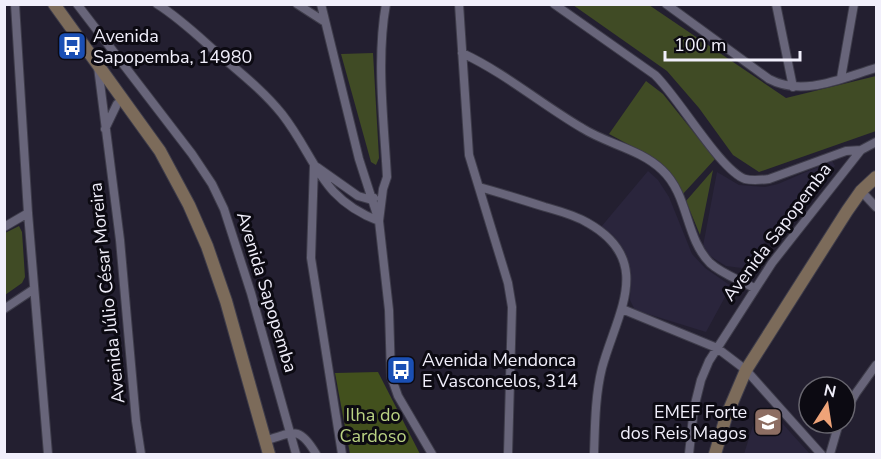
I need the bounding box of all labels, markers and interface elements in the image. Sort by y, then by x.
place label: Avenida Sapopemba, 14980 [93,24,252,69]
scale bar [665,24,800,62]
bus stop icon: Avenida Sapopemba, 14980 [56,30,88,62]
text: 100 m [674,33,726,57]
street label: Avenida Sapopemba [717,158,837,306]
street label: Avenida Júlio César Moreira [83,181,131,405]
street label: Avenida Sapopemba [231,209,303,375]
place label: Avenida Mendonca E Vasconcelos, 314 [422,348,578,393]
bus stop icon: Avenida Mendonca E Vasconcelos, 314 [385,354,417,386]
north arrow [797,375,857,435]
text: N [822,379,838,403]
place label: EMEF Forte dos Reis Magos [620,400,747,445]
park label: Ilha do Cardoso [340,403,406,448]
school or university icon: EMEF Forte dos Reis Magos [752,406,784,438]

